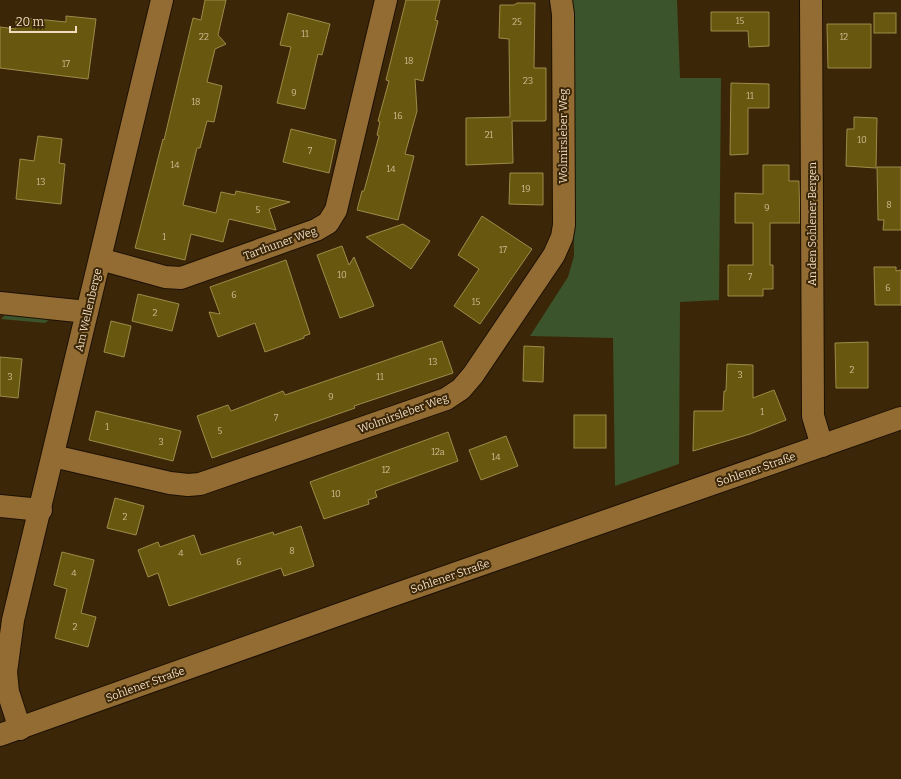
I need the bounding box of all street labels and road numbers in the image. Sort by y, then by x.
street label: Wolmirsleber Weg [557,89,570,183]
street label: An den Sohlener Bergen [806,162,819,286]
street label: Tarthuner Weg [242,224,319,263]
street label: Am Wellenberge [73,267,104,353]
street label: Wolmirsleber Weg [356,391,450,436]
street label: Sohlener Straße [715,450,797,489]
street label: Sohlener Straße [409,557,491,596]
street label: Sohlener Straße [104,664,186,705]

